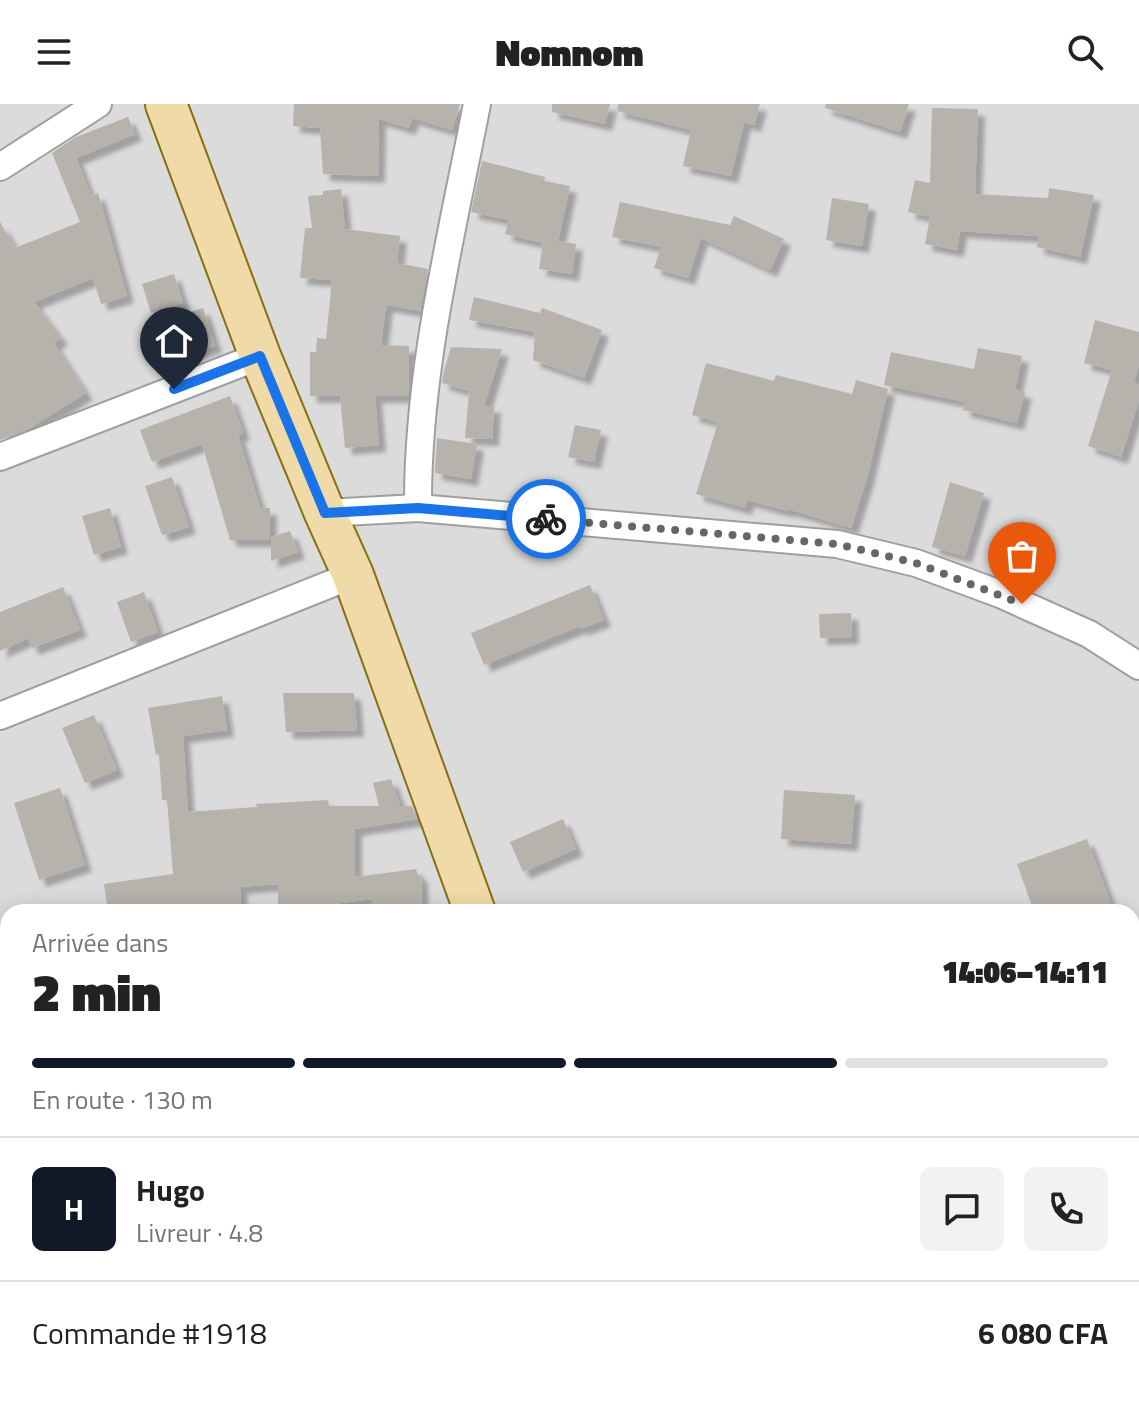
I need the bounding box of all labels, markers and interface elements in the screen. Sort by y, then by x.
text: Nomnom [495,25,644,80]
icon: menu [32,30,76,74]
icon: search [1063,30,1107,74]
pin [140,307,208,389]
icon: home [152,319,196,363]
courier [506,479,586,559]
icon: bike [524,497,568,541]
pin [988,522,1056,604]
icon: bag [1000,534,1044,578]
text: Arrivée dans [32,923,168,962]
text: 14:06–14:11 [942,949,1108,995]
text: 2 min [32,952,161,1031]
text: En route · 130 m [32,1080,213,1119]
text: Hugo [136,1167,205,1213]
button: chat [920,1167,1004,1251]
button: phone [1024,1167,1108,1251]
text: H [64,1186,84,1232]
text: Livreur · 4.8 [136,1213,263,1252]
text: Commande #1918 [32,1310,267,1356]
text: 6 080 CFA [978,1310,1108,1356]

